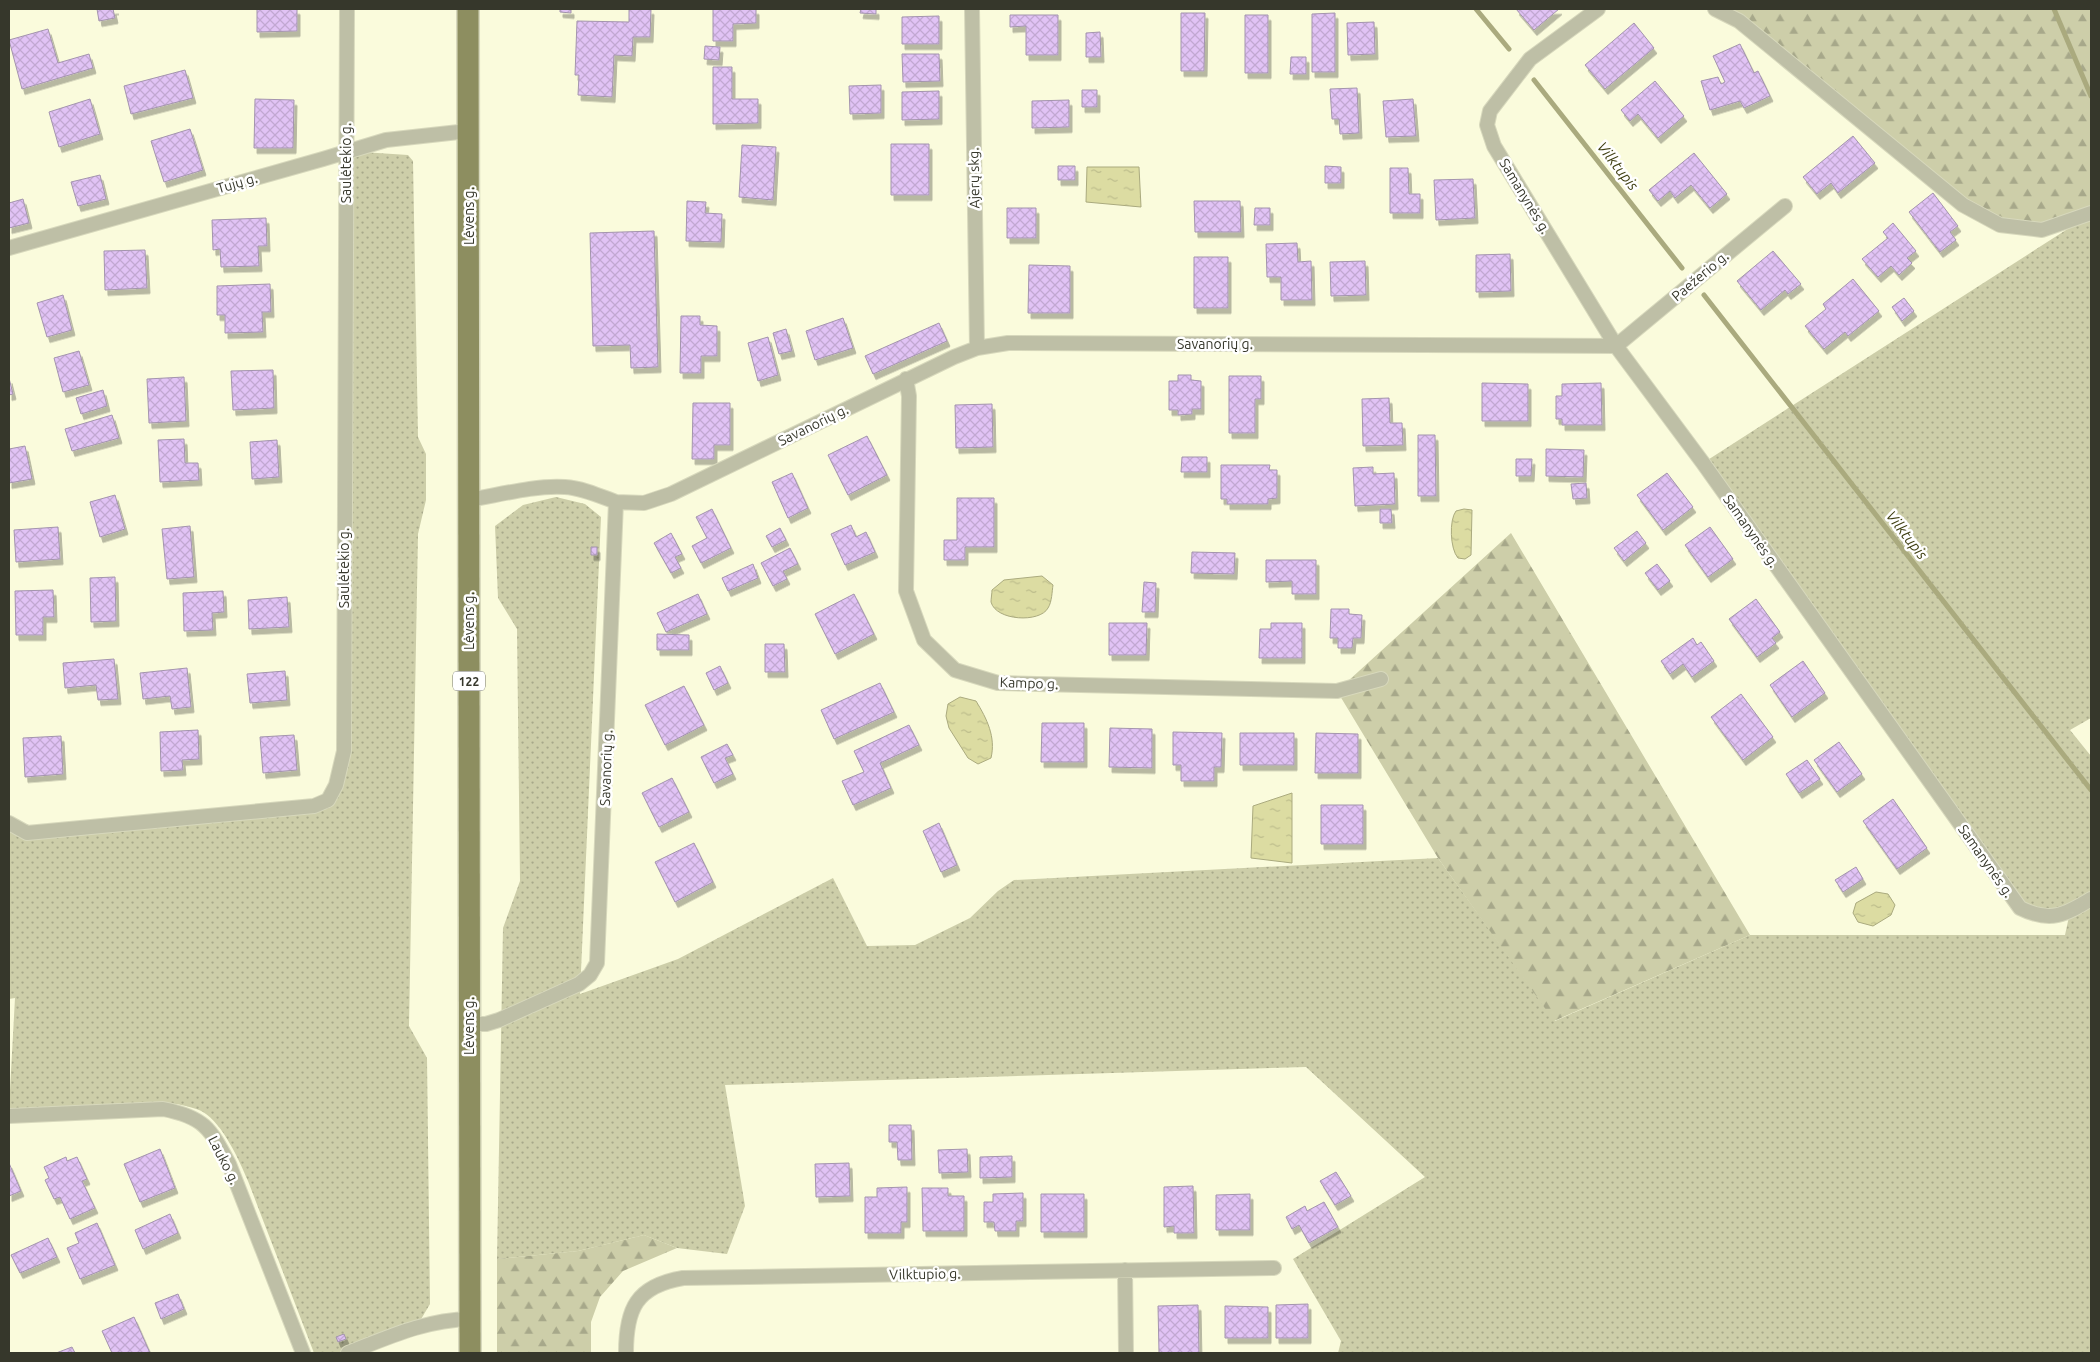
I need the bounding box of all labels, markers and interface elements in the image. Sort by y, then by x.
street label: Saulėtekio g. [338,123,354,203]
water label: Vilktupis [1594,138,1643,194]
street label: Ajerų skg. [965,147,983,209]
street label: Samanynės g. [1496,155,1554,237]
street label: Tujų g. [215,170,259,196]
street label: Lėvens g. [461,187,477,245]
street label: Paežerio g. [1669,248,1731,304]
street label: Savanorių g. [1177,336,1253,352]
street label: Savanorių g. [775,401,851,449]
street label: Samanynės g. [1720,492,1782,570]
water label: Vilktupis [1883,507,1932,563]
street label: Saulėtekio g. [336,528,352,608]
street label: Lėvens g. [461,592,477,650]
road number: 122 [453,671,485,690]
street label: Kampo g. [999,674,1059,692]
street label: Savanorių g. [597,730,615,806]
street label: Samanynės g. [1955,822,2017,900]
street label: Lėvens g. [461,997,477,1055]
street label: Lauko g. [205,1133,243,1187]
street label: Vilktupio g. [889,1265,961,1283]

